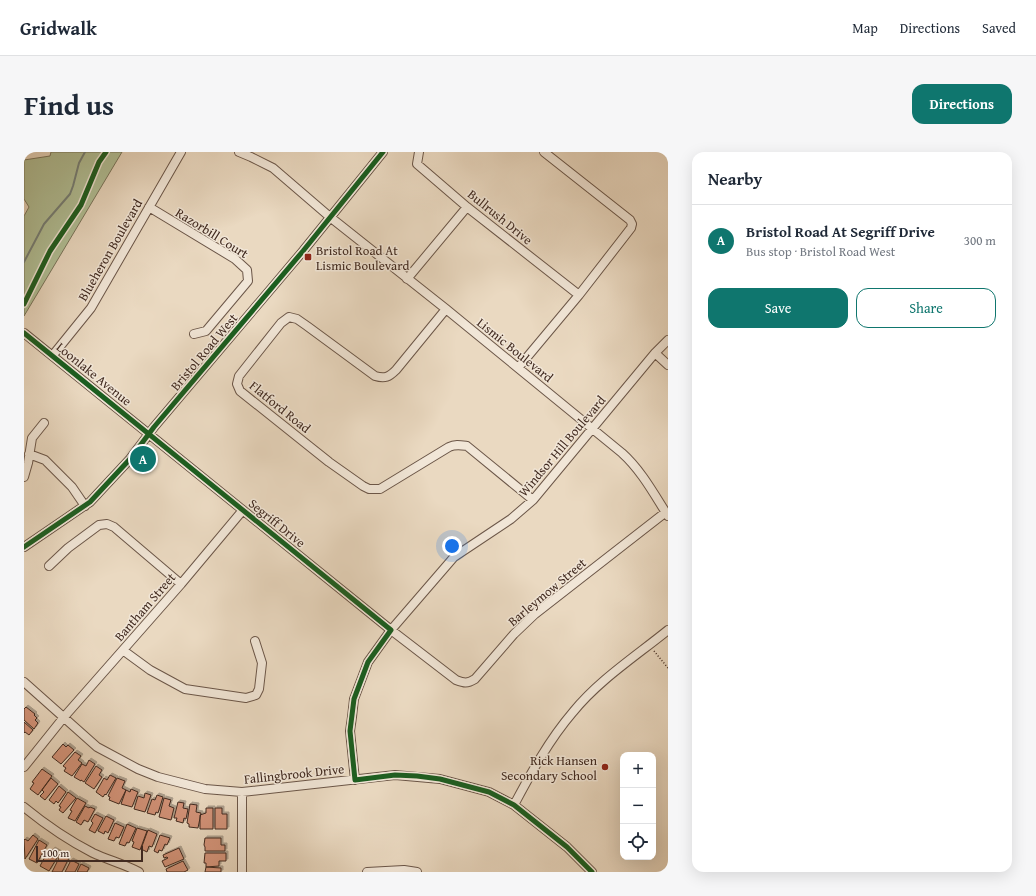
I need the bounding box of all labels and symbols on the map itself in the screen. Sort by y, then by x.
street label: Bullrush Drive [463,185,537,249]
street label: Blueheron Boulevard [73,195,147,304]
street label: Razorbill Court [172,203,252,263]
place label: Bristol Road At Lismic Boulevard [316,241,409,275]
marker: Bristol Road At Lismic Boulevard [303,252,313,262]
street label: Bristol Road West [166,309,242,395]
street label: Lismic Boulevard [473,313,557,387]
street label: Loonlake Avenue [52,338,136,410]
street label: Flatford Road [245,376,315,438]
street label: Windsor Hill Boulevard [514,391,610,501]
pin: A [130,444,156,474]
street label: Segriff Drive [244,494,310,552]
your location [442,536,462,556]
street label: Barleymow Street [504,553,591,630]
street label: Bantham Street [110,568,180,645]
place label: Rick Hansen Secondary School [501,751,598,785]
street label: Fallingbrook Drive [243,759,345,789]
marker: Rick Hansen Secondary School [600,762,610,772]
scale bar [36,844,143,863]

